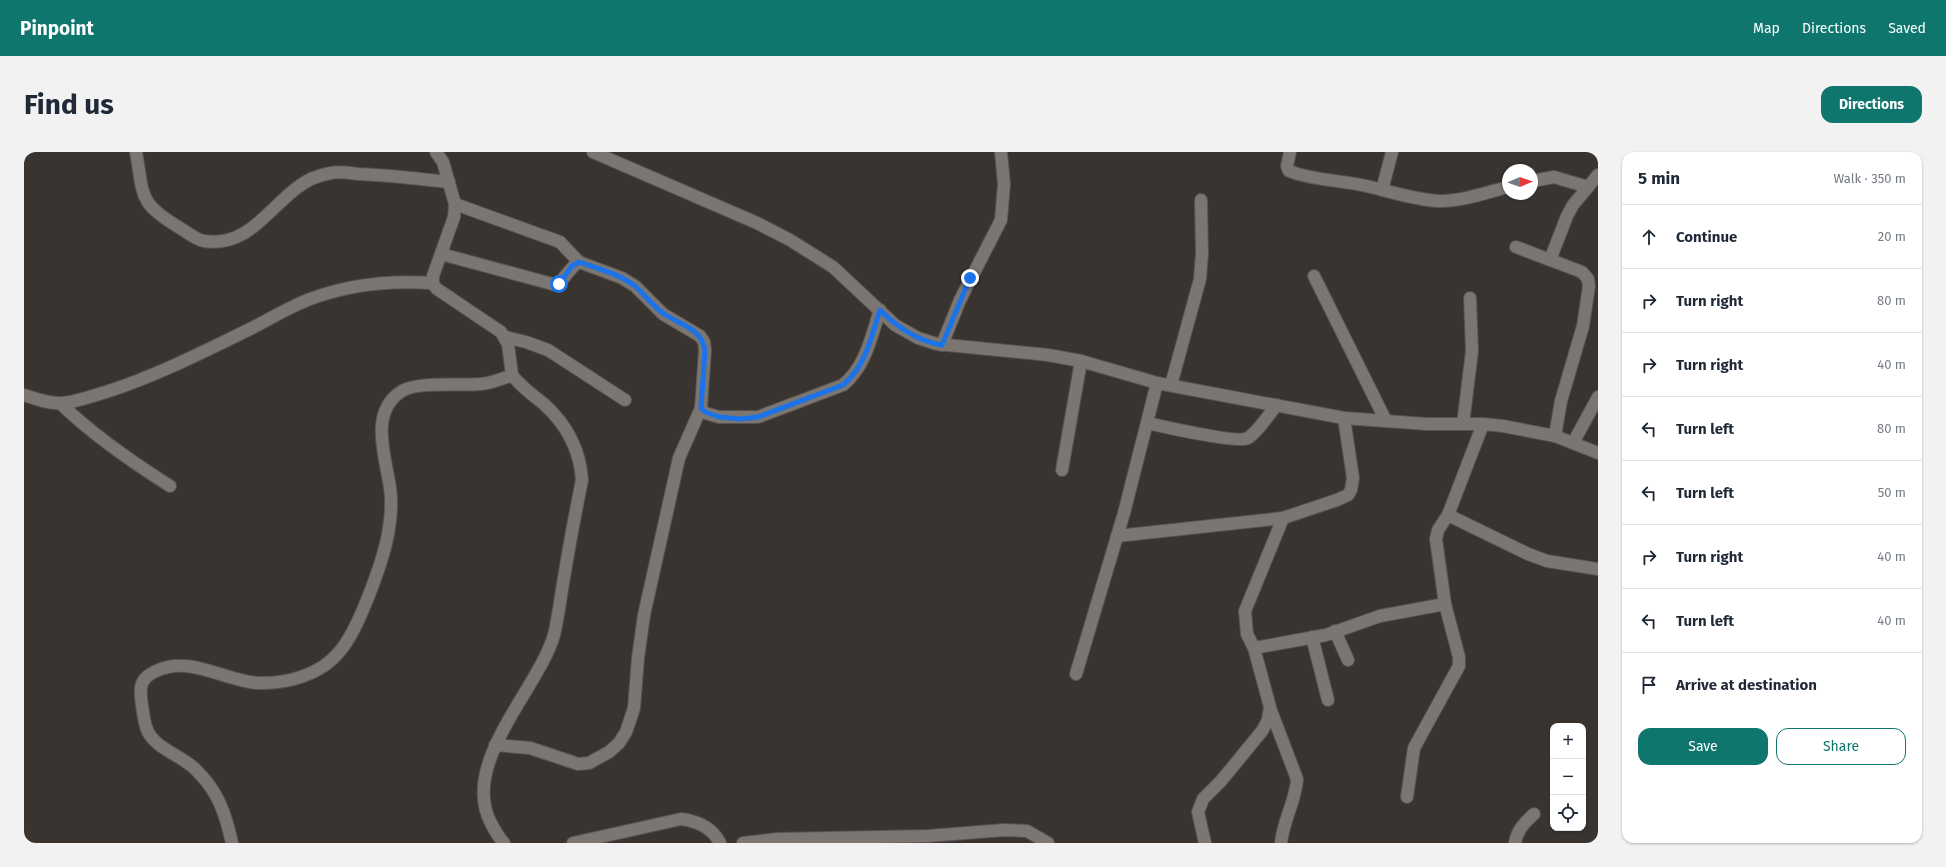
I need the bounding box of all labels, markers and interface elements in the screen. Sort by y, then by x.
text: Pinpoint [20,17,94,40]
text: Map [1753,20,1780,37]
text: Directions [1802,20,1866,37]
text: Saved [1888,20,1926,37]
button: Directions [1821,86,1922,123]
text: Find us [24,88,114,121]
north arrow [1502,164,1538,200]
text: 5 min [1638,168,1680,189]
text: Walk · 350 m [1833,171,1906,186]
icon: ahead [1638,226,1660,248]
text: Continue [1676,228,1737,246]
text: 20 m [1878,229,1906,244]
route end [961,269,979,287]
route start [550,275,568,293]
icon: right [1638,290,1660,312]
text: Turn right [1676,292,1743,310]
text: 80 m [1877,293,1906,308]
icon: right [1638,354,1660,376]
text: Turn right [1676,356,1743,374]
text: 40 m [1877,357,1906,372]
icon: left [1638,418,1660,440]
text: Turn left [1676,420,1734,438]
text: 80 m [1877,421,1906,436]
icon: left [1638,482,1660,504]
text: Turn left [1676,484,1734,502]
text: 50 m [1878,485,1906,500]
icon: right [1638,546,1660,568]
text: Turn right [1676,548,1743,566]
text: 40 m [1877,549,1906,564]
icon: left [1638,610,1660,632]
text: Turn left [1676,612,1734,630]
text: 40 m [1877,613,1906,628]
icon: arrive [1638,674,1660,696]
text: Arrive at destination [1676,676,1817,694]
map controls [1550,723,1586,831]
button: + [1550,723,1586,759]
button: Save [1638,728,1768,765]
button: Share [1776,728,1906,765]
button: − [1550,759,1586,795]
button: locate [1550,795,1586,831]

